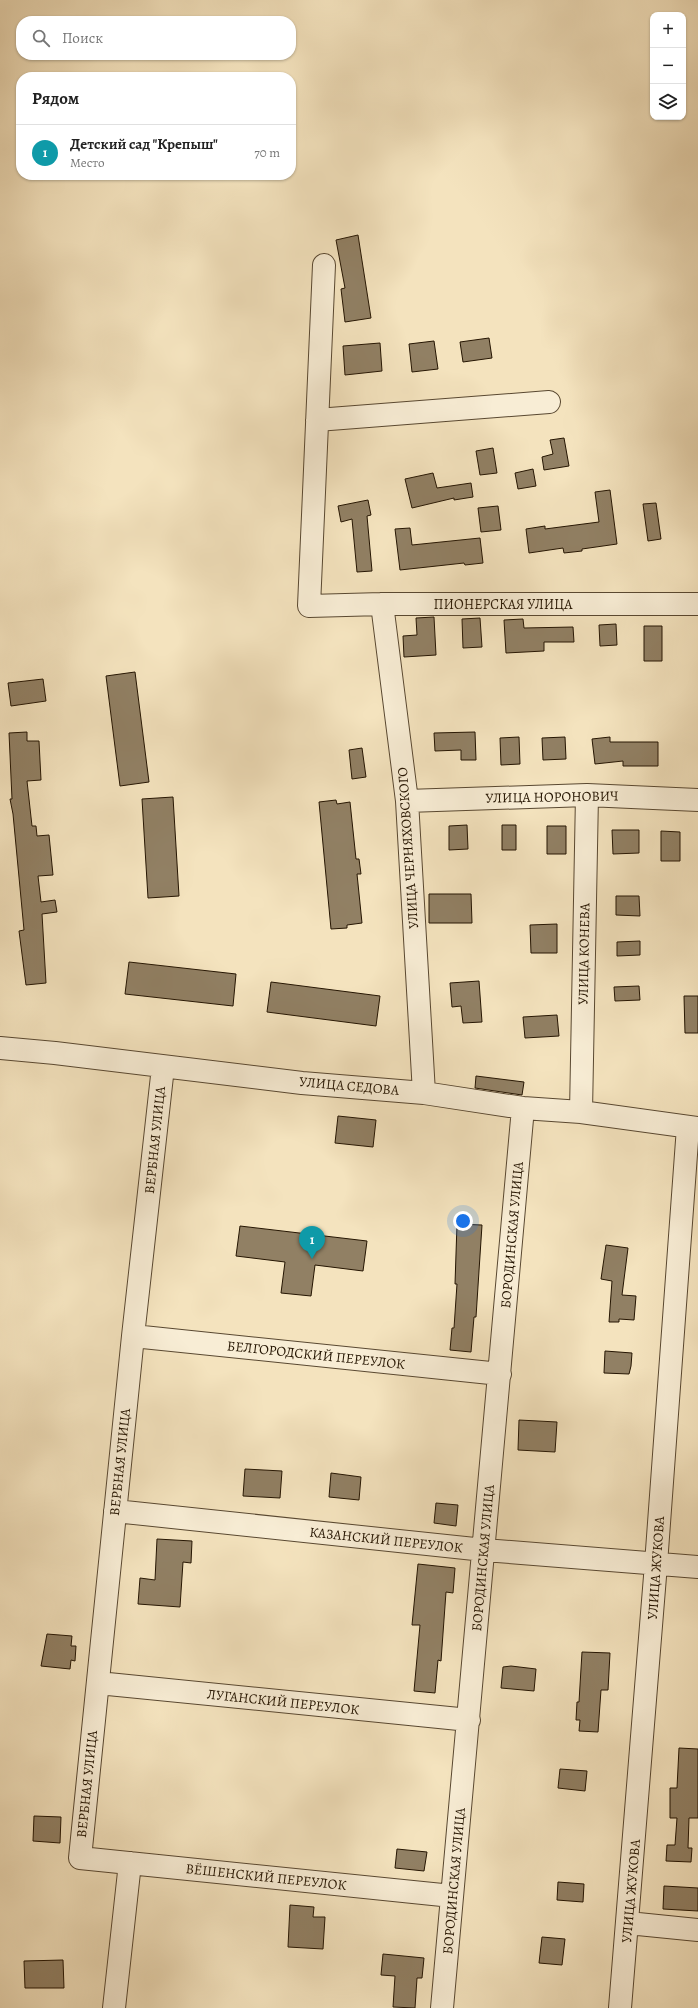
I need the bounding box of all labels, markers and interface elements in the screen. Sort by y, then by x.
map controls [650,12,686,120]
button: + [650,12,686,48]
search box [16,16,296,60]
icon: search [30,27,52,49]
text: Поиск [62,28,103,48]
button: − [650,48,686,84]
button: layers [650,84,686,120]
text: Рядом [32,87,79,110]
text: Детский сад "Крепыш" [70,134,218,154]
text: 1 [43,144,47,161]
text: 70 m [254,144,280,161]
text: Место [70,154,105,171]
street label: ПИОНЕРСКАЯ УЛИЦА [433,595,573,614]
street label: УЛИЦА ЧЕРНЯХОВСКОГО [393,766,423,929]
street label: УЛИЦА НОРОНОВИЧ [485,786,619,808]
street label: УЛИЦА КОНЕВА [574,902,594,1005]
street label: УЛИЦА СЕДОВА [298,1072,401,1100]
street label: ВЕРБНАЯ УЛИЦА [140,1085,170,1195]
street label: БОРОДИНСКАЯ УЛИЦА [496,1160,528,1309]
your location [453,1211,473,1231]
pin: 1 [299,1226,325,1259]
street label: БЕЛГОРОДСКИЙ ПЕРЕУЛОК [226,1336,406,1374]
street label: ВЕРБНАЯ УЛИЦА [105,1407,135,1517]
street label: БОРОДИНСКАЯ УЛИЦА [467,1483,499,1632]
street label: УЛИЦА ЖУКОВА [643,1515,669,1620]
street label: КАЗАНСКИЙ ПЕРЕУЛОК [308,1523,464,1558]
street label: ЛУГАНСКИЙ ПЕРЕУЛОК [206,1685,360,1719]
street label: ВЕРБНАЯ УЛИЦА [72,1729,102,1839]
street label: БОРОДИНСКАЯ УЛИЦА [438,1806,470,1955]
street label: УЛИЦА ЖУКОВА [617,1838,645,1944]
street label: ВЁШЕНСКИЙ ПЕРЕУЛОК [185,1859,347,1895]

